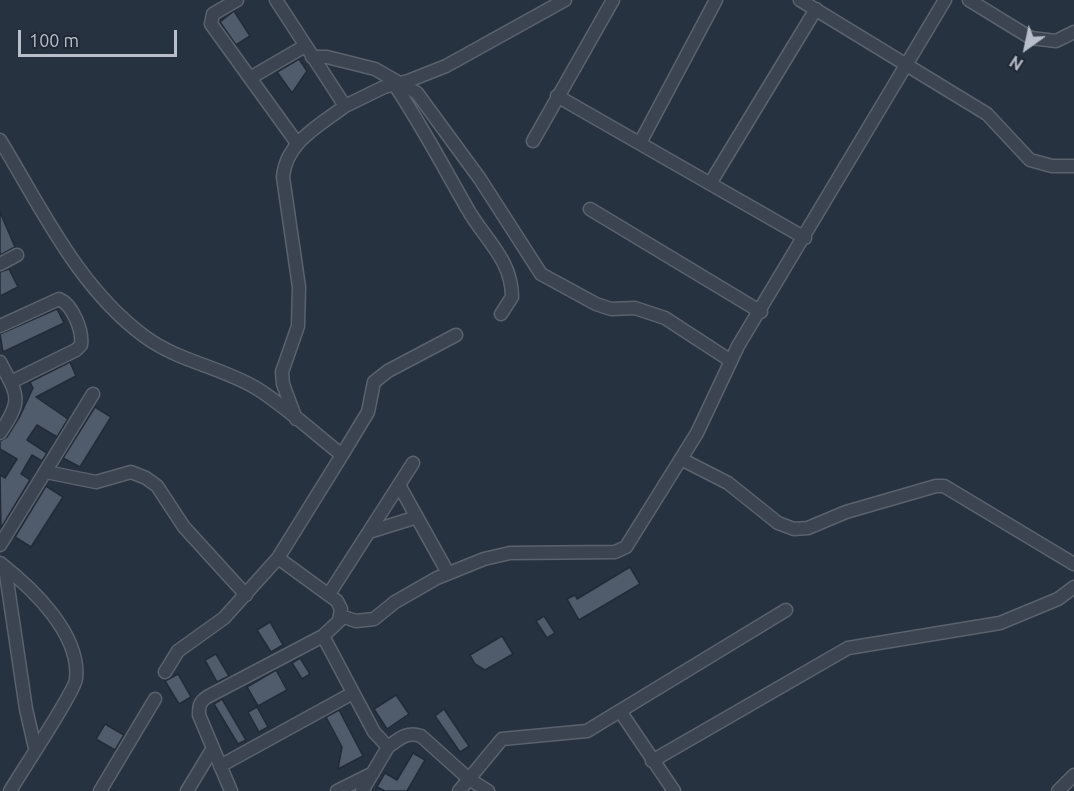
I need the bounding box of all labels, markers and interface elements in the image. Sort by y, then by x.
scale bar [21,18,180,56]
north arrow [996,18,1056,78]
text: 100 m [29,30,79,50]
text: N [1006,52,1026,74]

